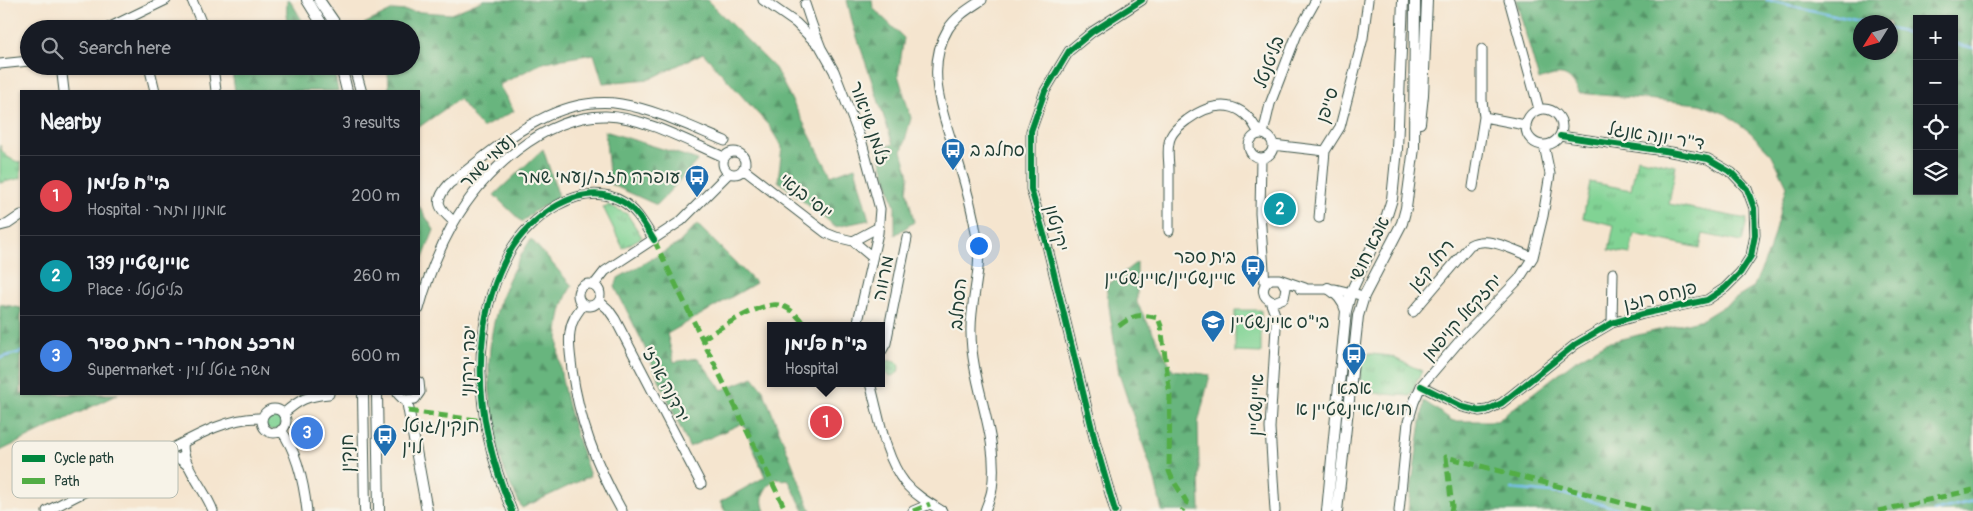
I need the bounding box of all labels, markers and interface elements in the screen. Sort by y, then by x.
north arrow [1853,15,1898,60]
map controls [1913,15,1958,195]
button: + [1913,15,1958,60]
search box [20,20,420,75]
street label: בליטנטל [1249,33,1290,92]
icon: search [38,34,66,62]
text: Search here [78,36,171,60]
button: − [1913,60,1958,105]
street label: זלמן שניאור [844,78,895,168]
street label: סייפן [1311,84,1344,126]
button: locate [1913,105,1958,150]
text: Nearby [40,109,101,136]
text: 3 results [342,113,400,133]
street label: ד''ר יונה אנגל [1606,117,1706,156]
street label: נעמי שמר [455,129,520,194]
bus stop icon: סחלב ב [940,137,966,171]
place label: סחלב ב [970,139,1025,162]
button: layers [1913,150,1958,195]
bus stop icon: עופרה חזה/נעמי שמר [684,164,710,198]
place label: עופרה חזה/נעמי שמר [518,166,680,189]
street label: יוסי בנאי [774,168,837,224]
text: בי"ח פלימן [87,171,170,195]
text: 1 [53,186,59,206]
text: 200 m [352,186,400,206]
pin: 2 [1264,190,1296,228]
text: Hospital · אמנון ותמר [87,200,227,220]
street label: יקינטון [1039,202,1074,254]
street label: אבא חושי [1344,212,1395,286]
your location [966,233,992,259]
street label: רחל קגן [1403,235,1460,296]
place label: בית ספר איינשטיין/איינשטיין [1104,246,1236,290]
text: איינשטיין 139 [87,251,190,275]
street label: מרווה [868,253,899,303]
bus stop icon: בית ספר איינשטיין/איינשטיין [1240,254,1266,288]
text: 2 [52,266,60,286]
text: 260 m [353,266,400,286]
street label: יחזקאל קויפמן [1417,269,1508,366]
street label: פנחס רוזן [1621,276,1699,317]
street label: הסחלב [945,277,972,331]
text: Place · בליטנטל [87,280,183,300]
school or university icon: בי"ס איינשטיין [1200,309,1226,343]
place label: בי"ס איינשטיין [1230,311,1329,334]
popup [767,322,885,387]
street label: יפה ירקוני [456,325,481,398]
text: מרכז מסחרי - רמת ספיר [87,331,295,355]
text: בי"ח פלימן [785,332,867,356]
street label: ירדנה ארזי [637,342,695,426]
bus stop icon: אבא חושי/איינשטיין א [1341,342,1367,376]
text: 3 [52,346,60,366]
text: 600 m [351,346,400,366]
text: Hospital [785,359,838,379]
text: Supermarket · משה גוטל לוין [87,360,270,380]
street label: איינשטיין [1244,373,1269,437]
place label: אבא חושי/איינשטיין א [1295,377,1413,421]
pin: 1 [810,403,842,441]
pin: 3 [291,414,323,452]
place label: חנקין/גוטל לוין [402,415,480,459]
bus stop icon: חנקין/גוטל לוין [372,423,398,457]
street label: חנקין [336,434,359,472]
legend [12,441,178,498]
text: Cycle path [54,450,114,467]
text: Path [54,473,79,490]

